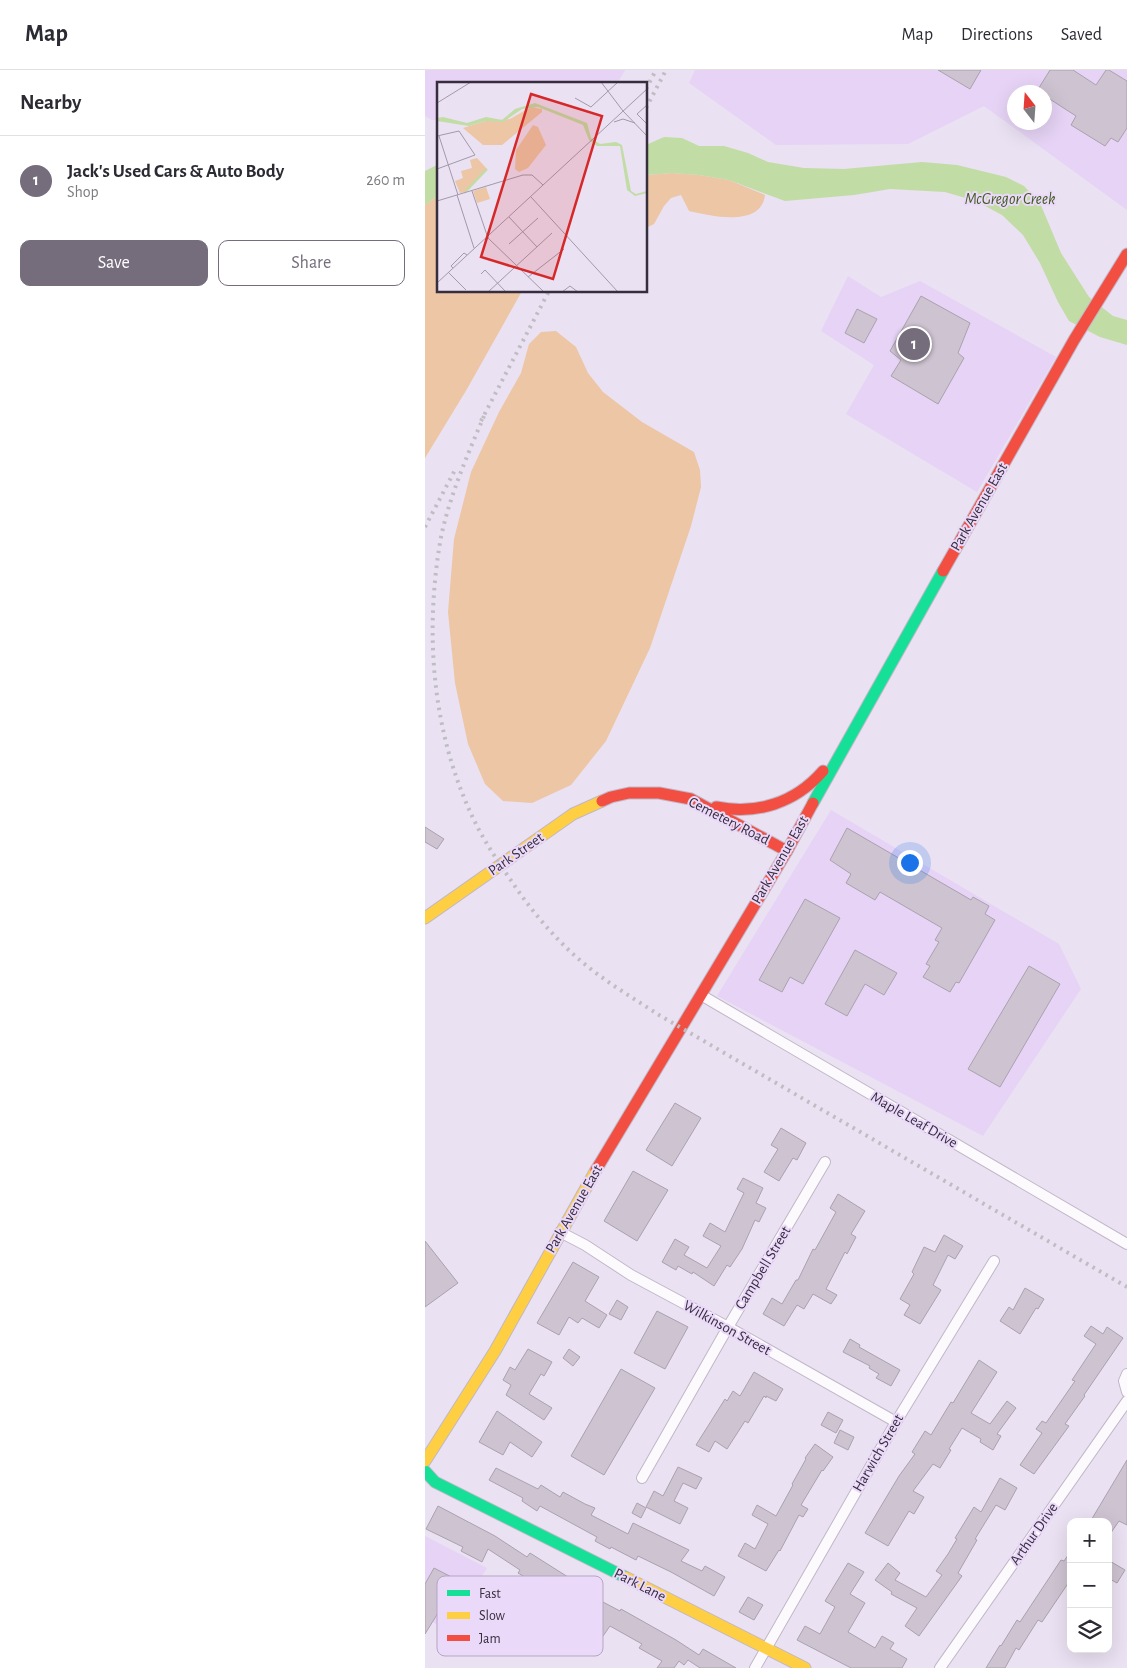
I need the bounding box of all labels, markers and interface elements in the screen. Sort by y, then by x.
text: Map [25,22,68,46]
text: Map [902,26,933,44]
text: Directions [961,26,1033,44]
text: Saved [1061,26,1102,44]
inset map [437,82,647,292]
north arrow [1007,85,1052,130]
text: Nearby [20,92,81,113]
text: Jack's Used Cars & Auto Body [67,162,284,181]
text: 1 [33,172,39,188]
text: 260 m [366,172,405,188]
text: Shop [67,184,99,200]
water label: McGregor Creek [965,191,1055,207]
button: Save [20,240,208,286]
button: Share [218,240,405,286]
pin: 1 [898,325,930,363]
street label: Park Avenue East [948,460,1010,554]
street label: Cemetery Road [686,794,772,848]
street label: Park Avenue East [749,813,811,907]
street label: Park Street [486,829,547,878]
your location [897,850,923,876]
street label: Maple Leaf Drive [868,1089,960,1151]
street label: Park Avenue East [543,1162,605,1256]
street label: Campbell Street [732,1224,794,1312]
street label: Wilkinson Street [681,1298,773,1358]
street label: Harwich Street [850,1411,906,1494]
street label: Arthur Drive [1007,1500,1061,1568]
map controls [1067,1518,1112,1653]
button: + [1067,1518,1112,1563]
button: − [1067,1563,1112,1608]
street label: Park Lane [612,1566,668,1604]
legend [437,1576,603,1656]
text: Fast [479,1587,501,1601]
button: layers [1067,1608,1112,1653]
text: Slow [479,1609,506,1623]
text: Jam [479,1632,501,1646]

